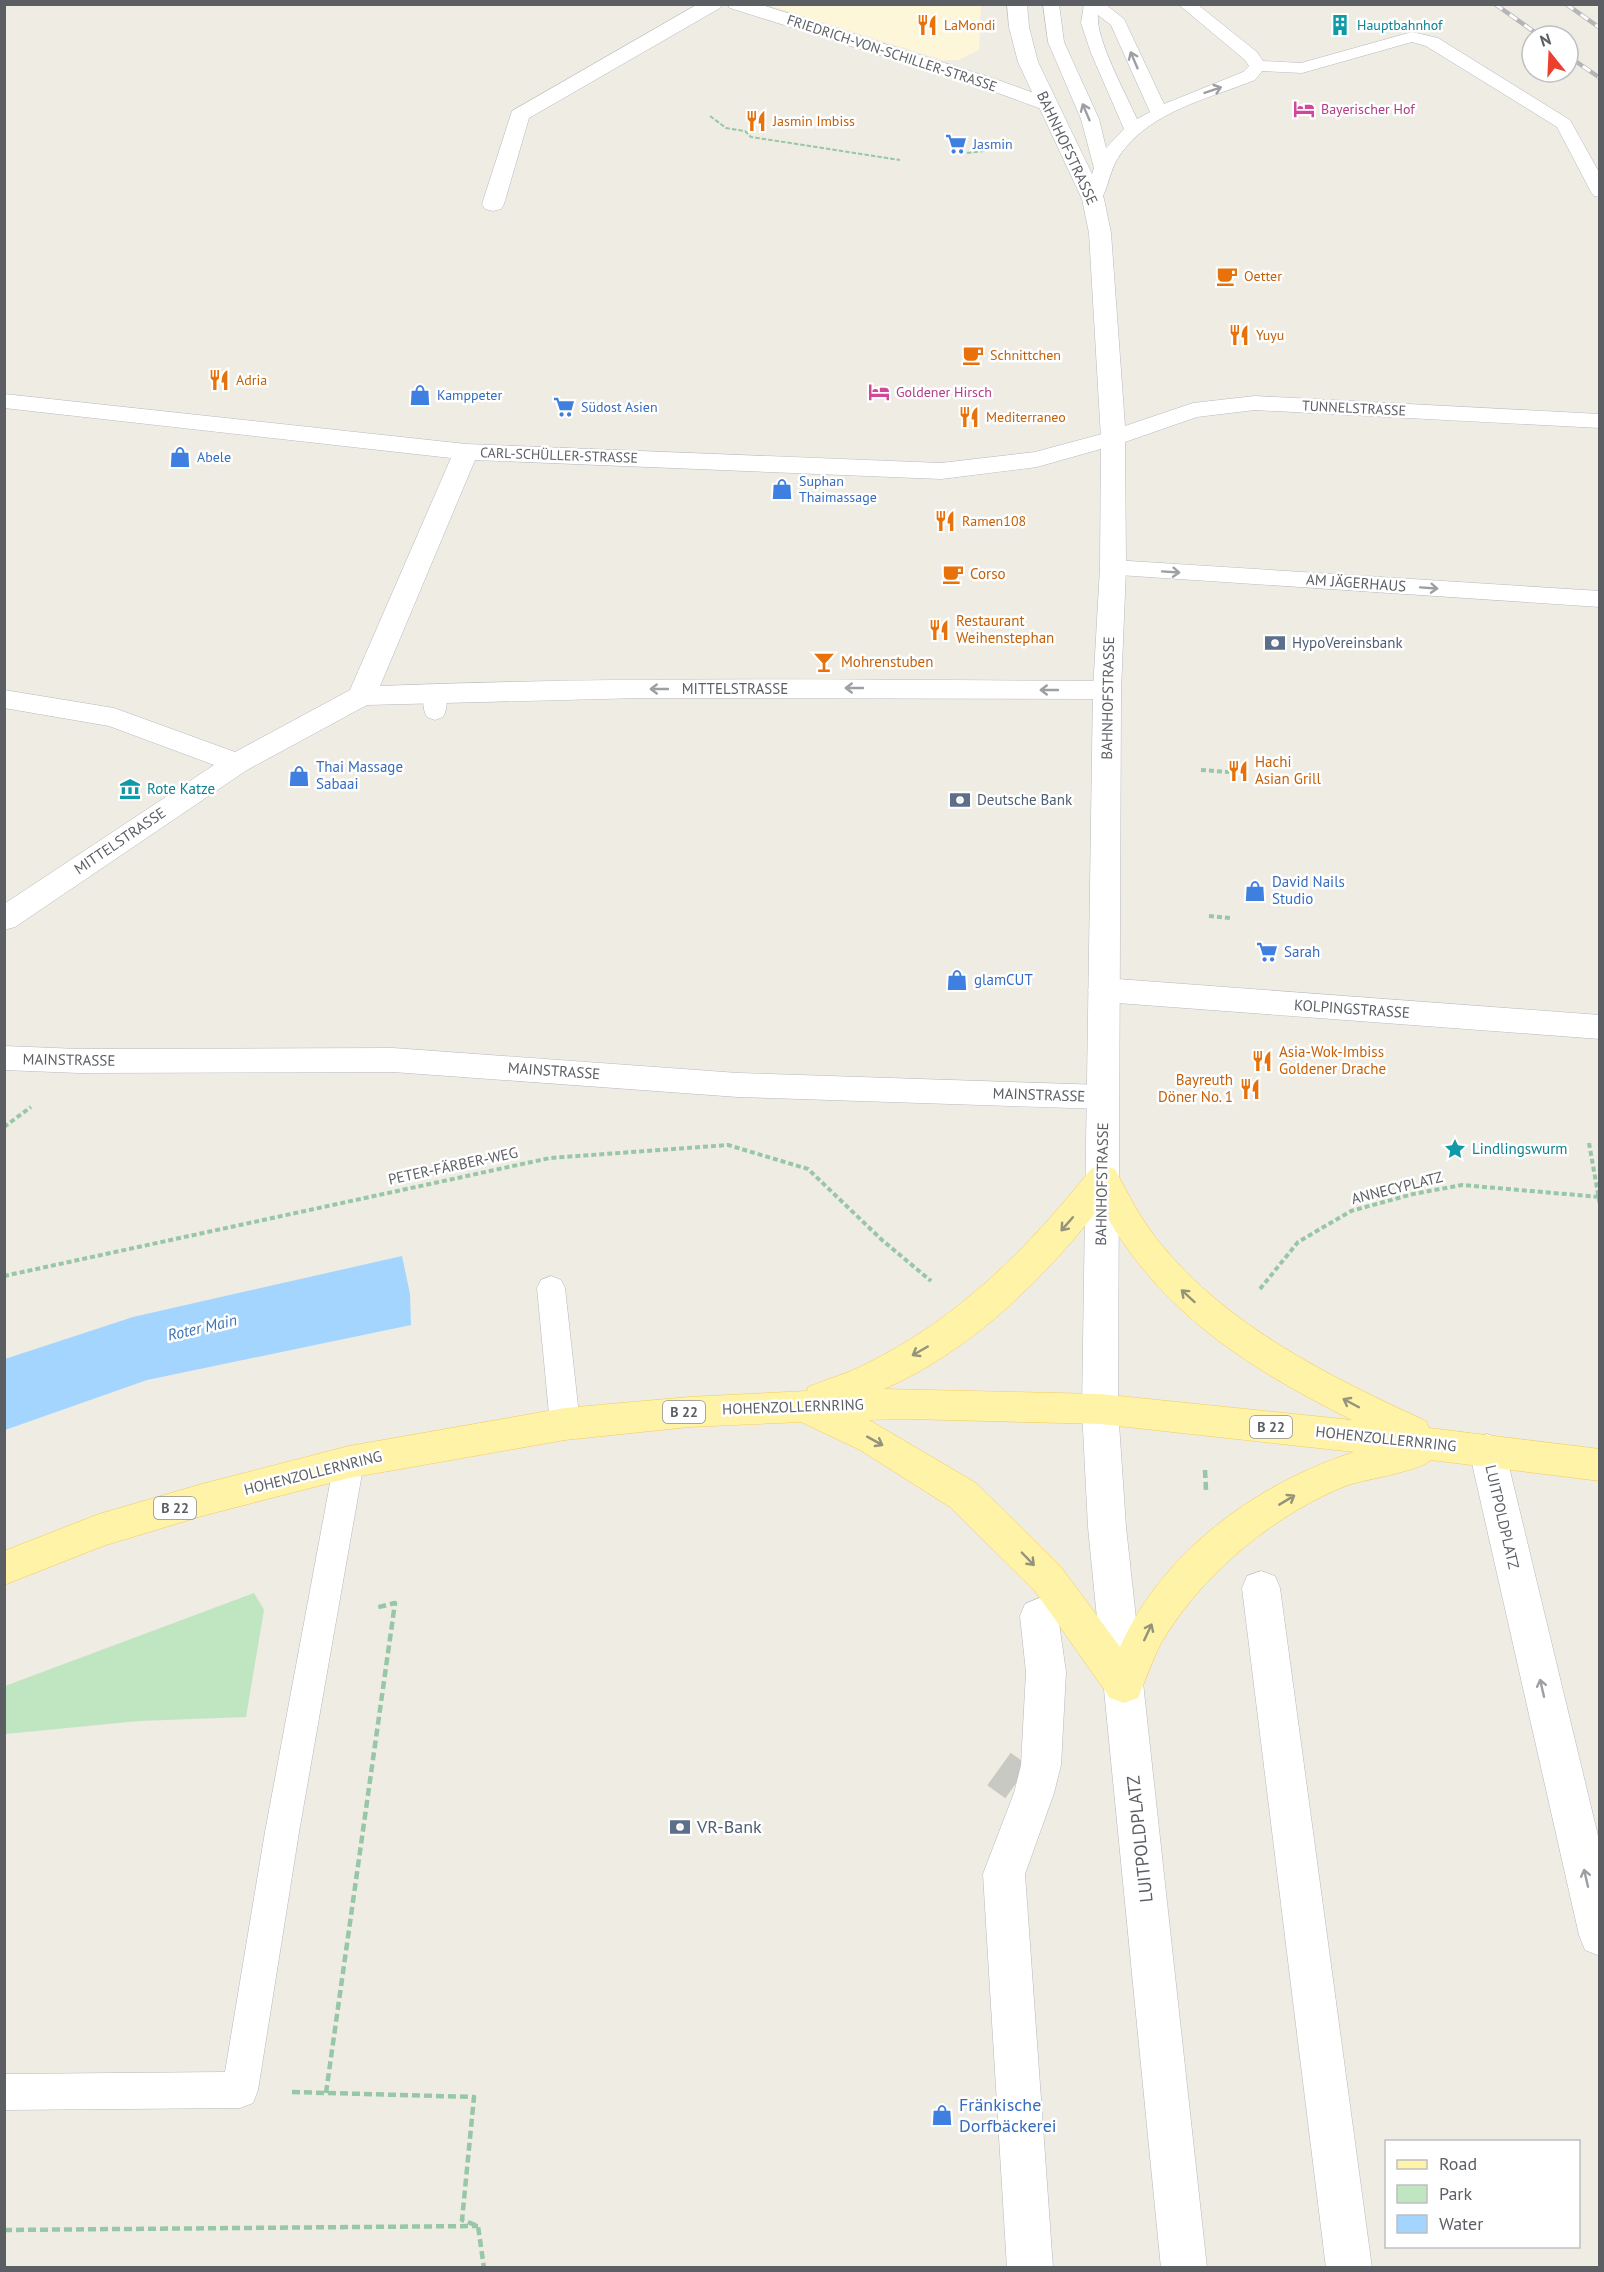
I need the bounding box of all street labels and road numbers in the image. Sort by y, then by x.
street label: FRIEDRICH-VON-SCHILLER-STRASSE [785,10,999,96]
street label: BAHNHOFSTRASSE [1033,88,1102,208]
street label: TUNNELSTRASSE [1301,396,1407,420]
street label: CARL-SCHÜLLER-STRASSE [480,443,638,467]
street label: AM JÄGERHAUS [1305,570,1407,595]
street label: BAHNHOFSTRASSE [1097,636,1118,760]
street label: MITTELSTRASSE [682,679,788,698]
street label: MITTELSTRASSE [70,803,169,878]
street label: KOLPINGSTRASSE [1293,995,1411,1022]
street label: MAINSTRASSE [23,1049,116,1070]
street label: MAINSTRASSE [507,1058,601,1083]
street label: MAINSTRASSE [992,1083,1086,1106]
street label: BAHNHOFSTRASSE [1091,1122,1112,1246]
street label: PETER-FÄRBER-WEG [386,1142,519,1189]
street label: ANNECYPLATZ [1349,1167,1445,1208]
street label: HOHENZOLLERNRING [722,1395,864,1418]
road number: B 22 [663,1401,705,1423]
road number: B 22 [1250,1416,1292,1438]
street label: HOHENZOLLERNRING [1315,1422,1458,1455]
street label: HOHENZOLLERNRING [242,1446,384,1499]
street label: LUITPOLDPLATZ [1481,1463,1524,1571]
road number: B 22 [154,1497,196,1519]
street label: LUITPOLDPLATZ [1121,1774,1158,1904]

